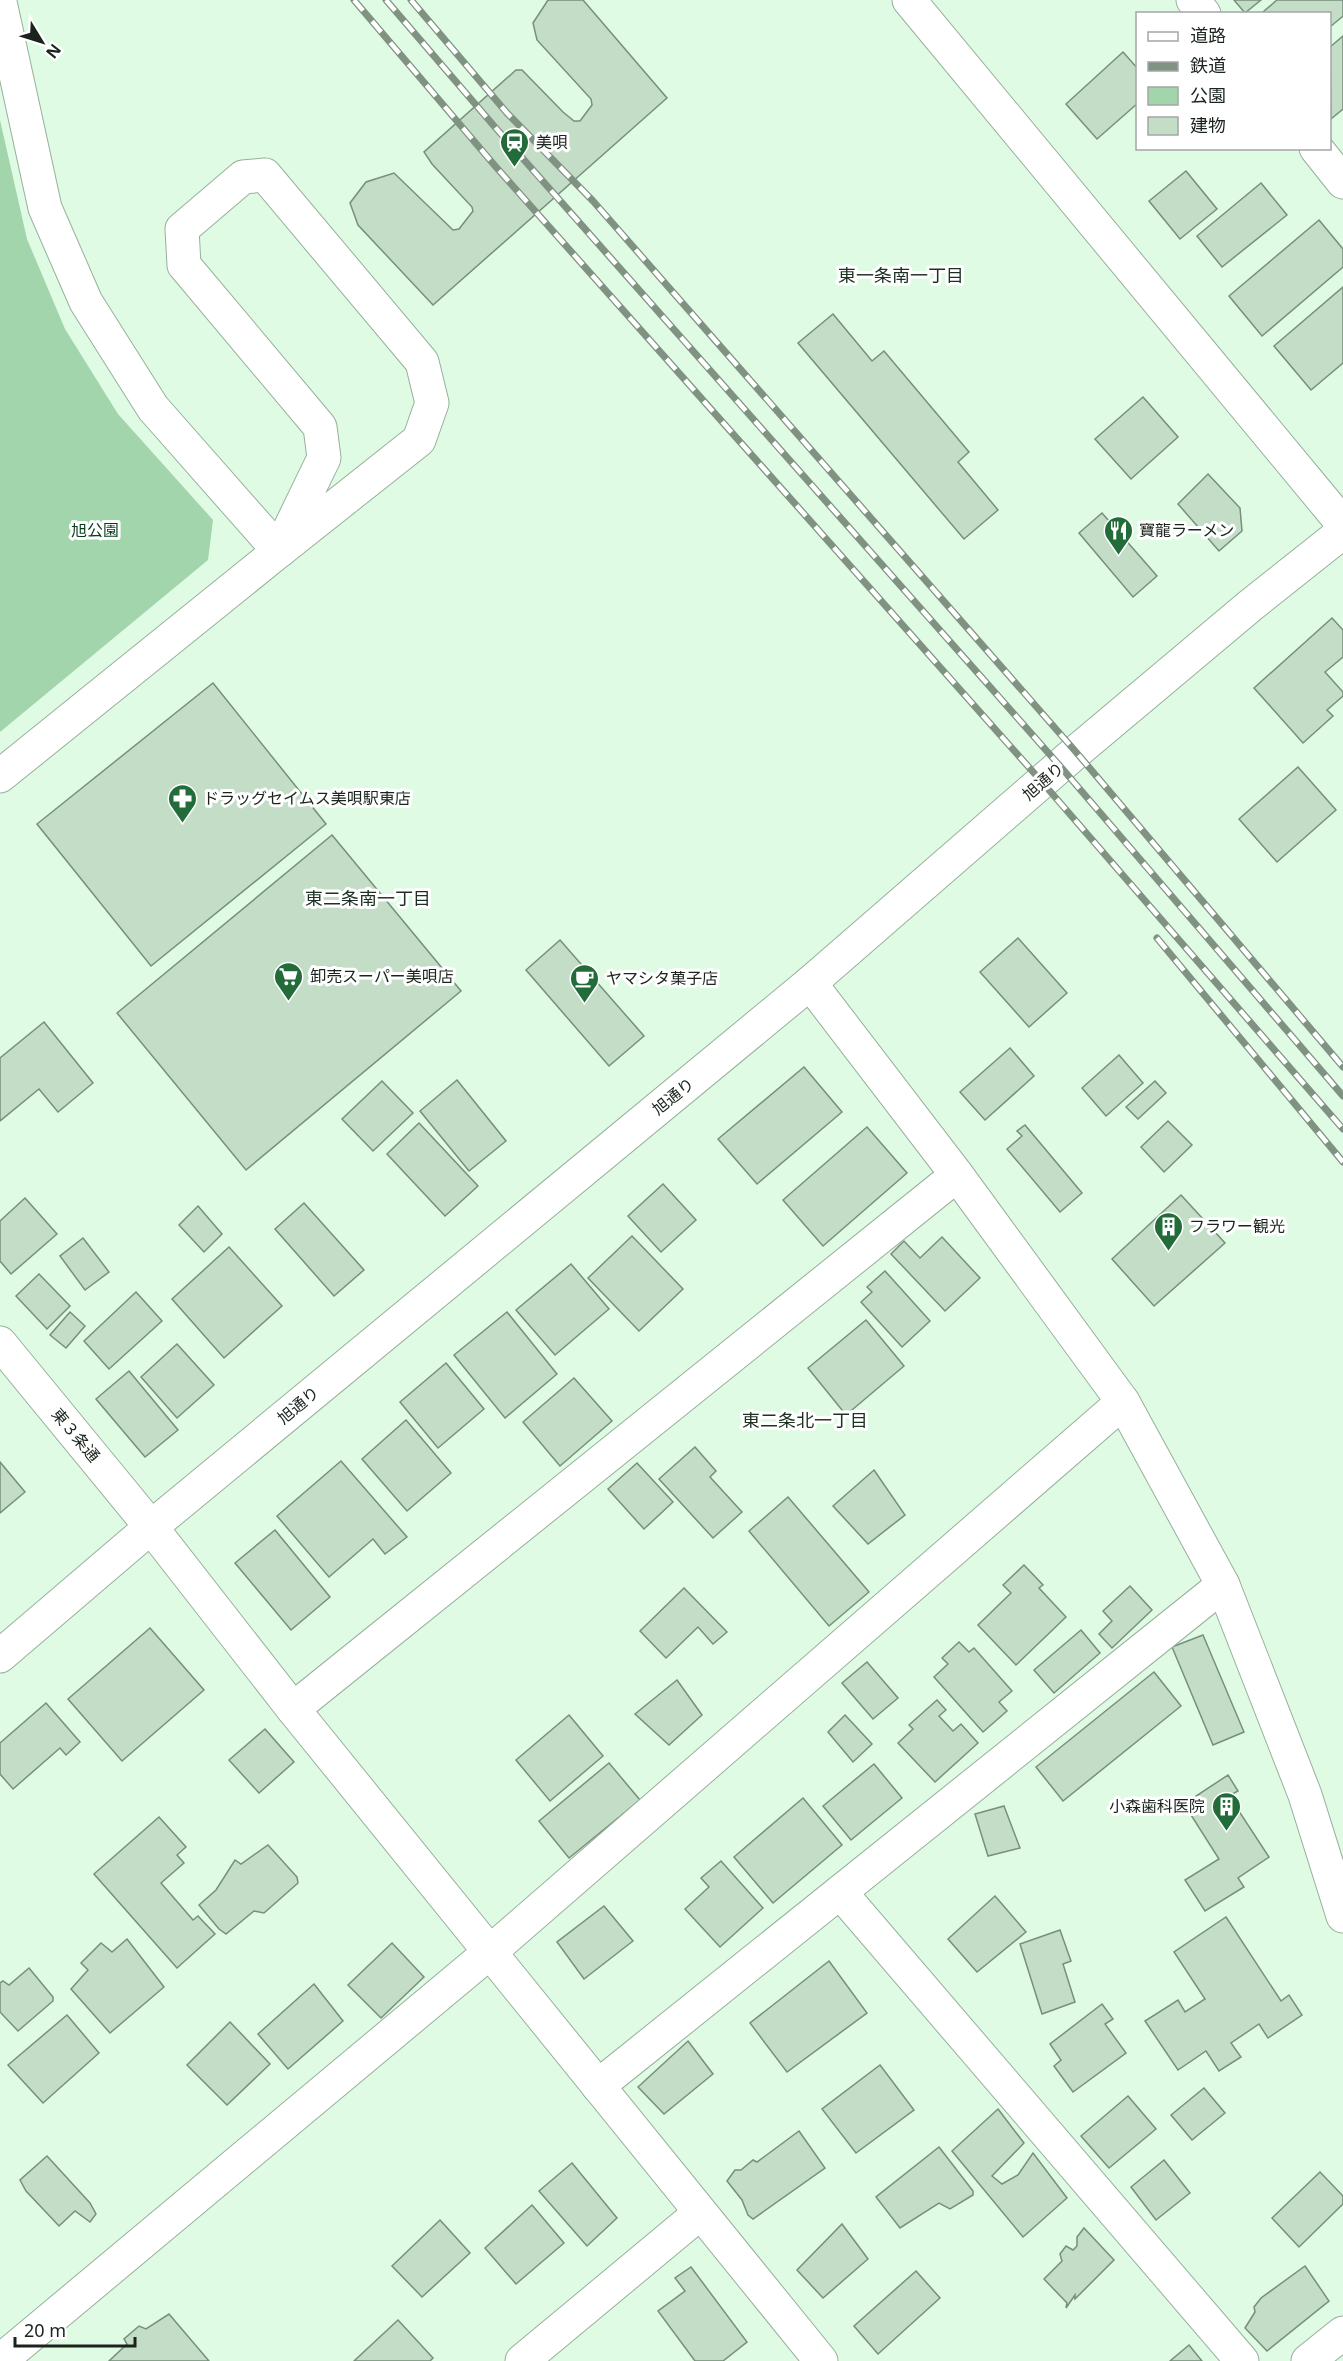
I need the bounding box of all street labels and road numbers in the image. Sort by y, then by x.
street label: 旭通り [1018,757,1068,805]
street label: 旭通り [647,1072,699,1120]
street label: 旭通り [273,1381,323,1429]
street label: 東３条通 [47,1403,105,1467]

